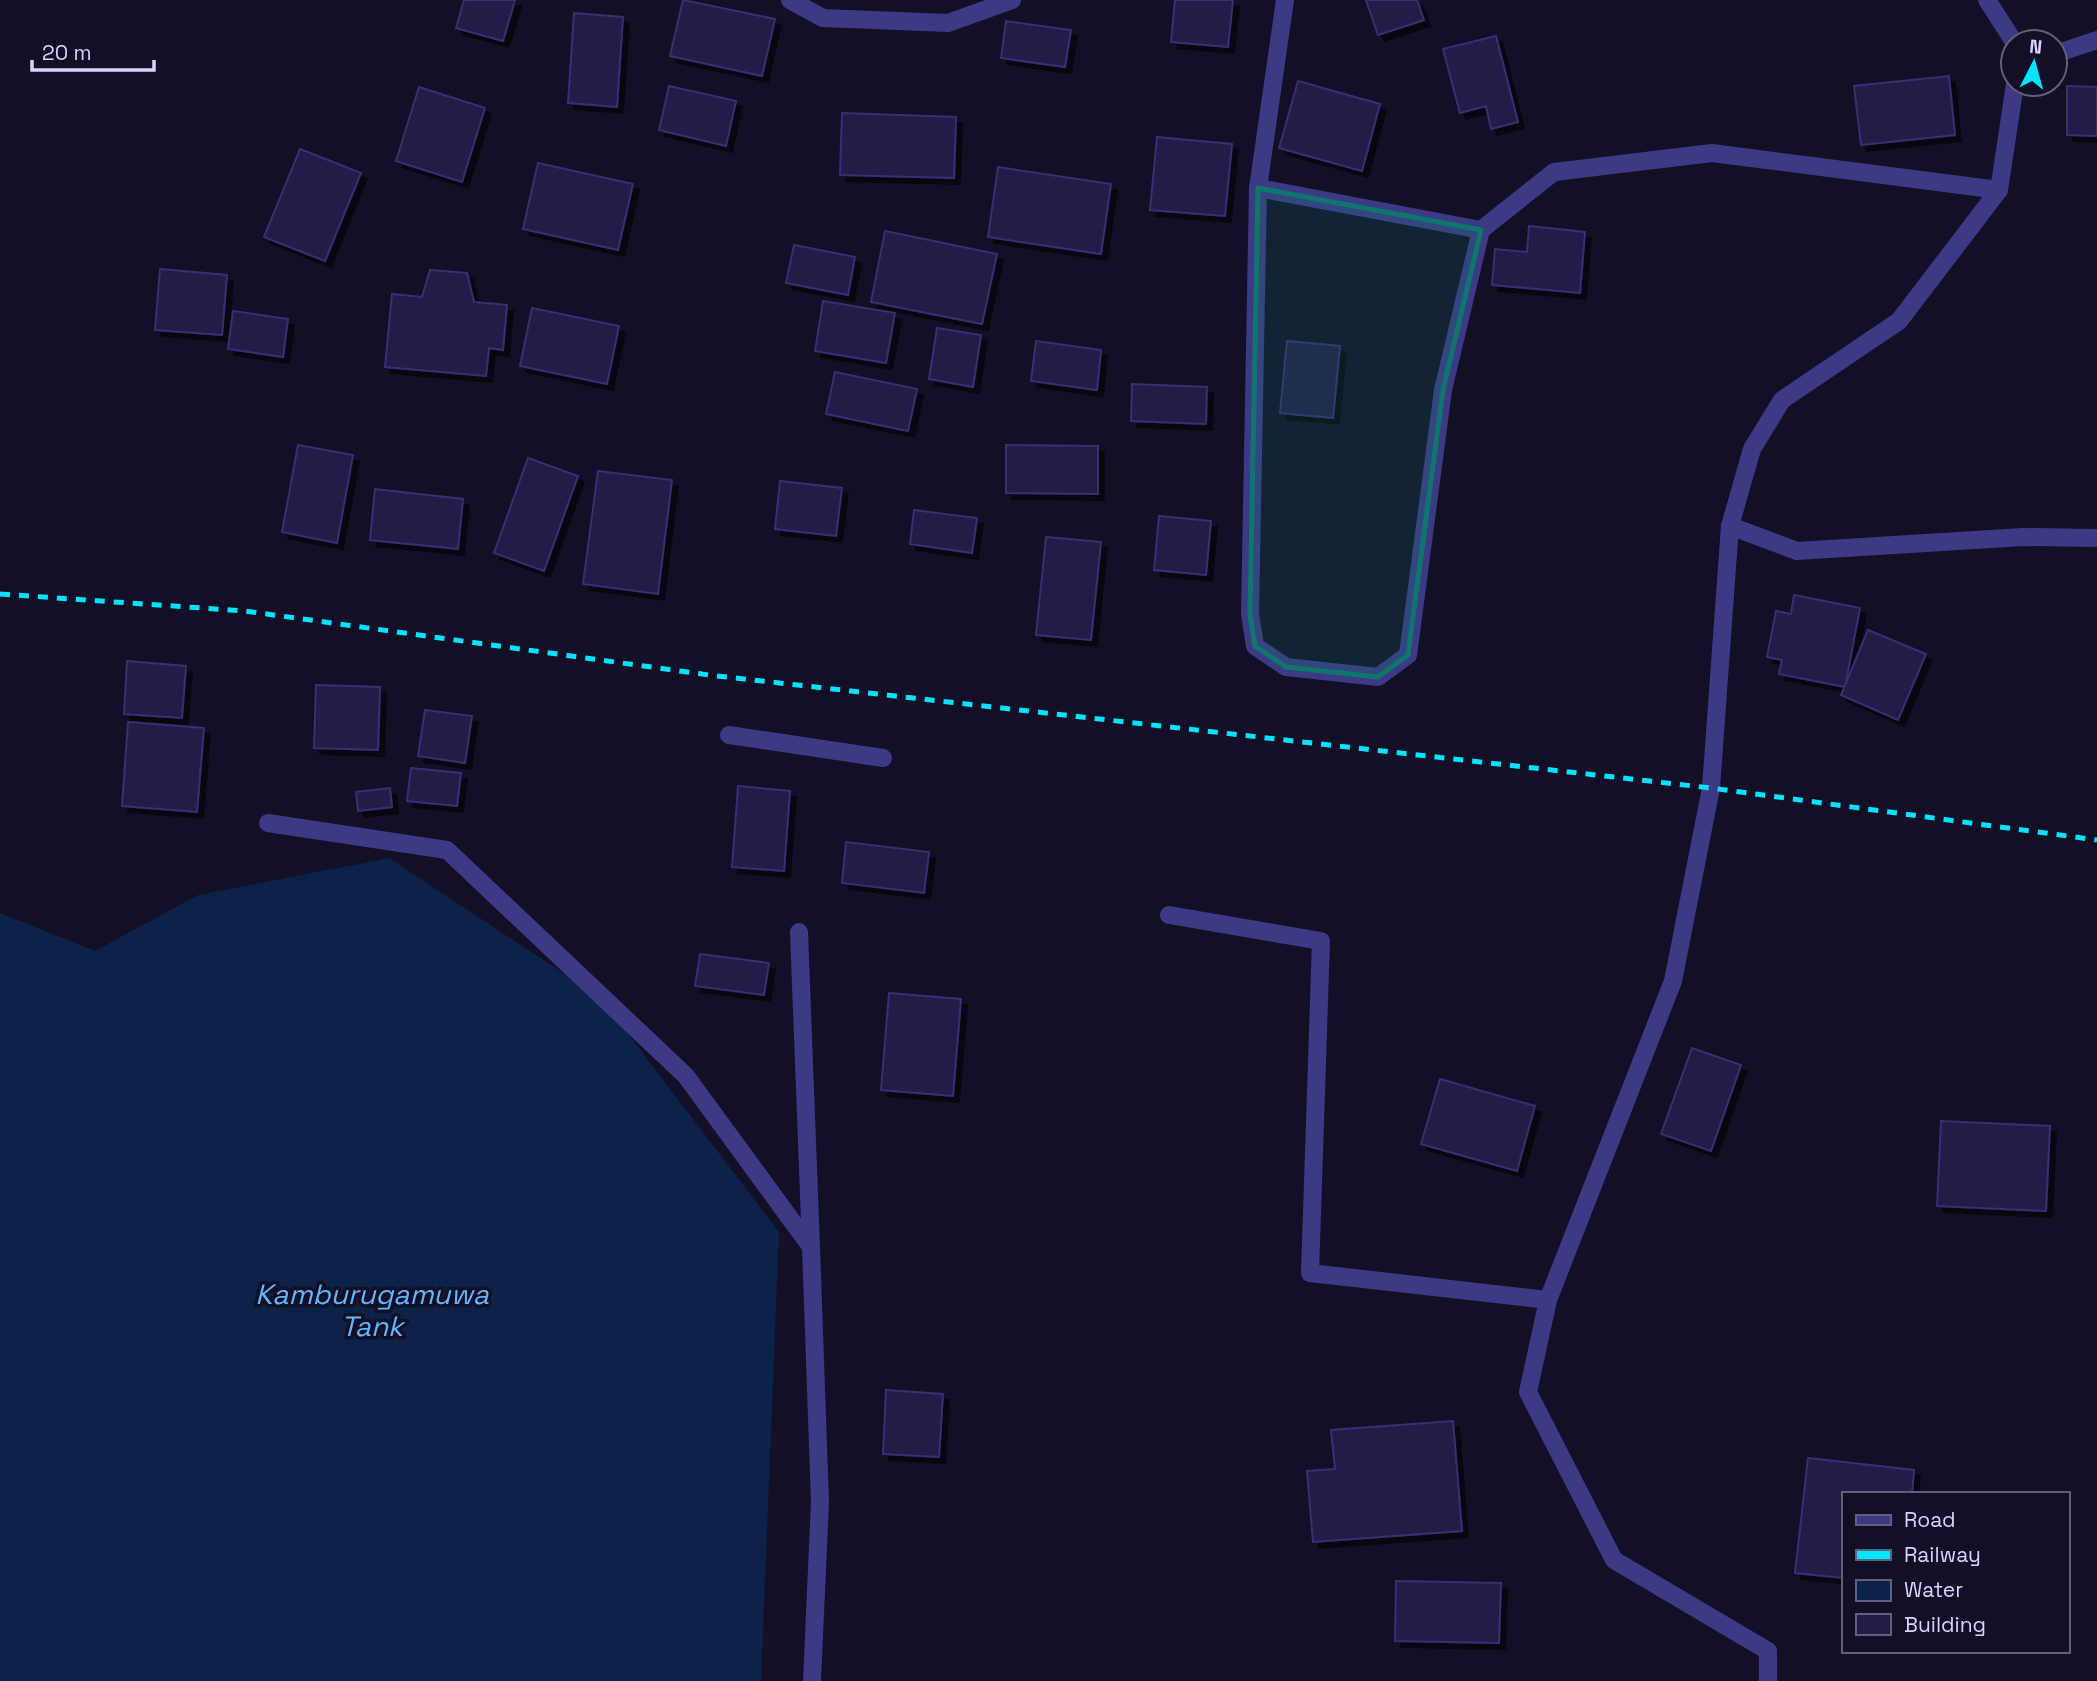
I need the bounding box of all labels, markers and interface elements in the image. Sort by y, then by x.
scale bar [32,28,154,72]
north arrow [1999,28,2069,98]
text: N [2028,33,2043,60]
text: 20 m [42,39,92,66]
water label: Kamburugamuwa Tank [255,1276,490,1344]
legend [1842,1492,2069,1653]
text: Road [1904,1506,1956,1533]
text: Railway [1904,1541,1981,1568]
text: Water [1904,1576,1963,1603]
text: Building [1904,1611,1986,1638]

